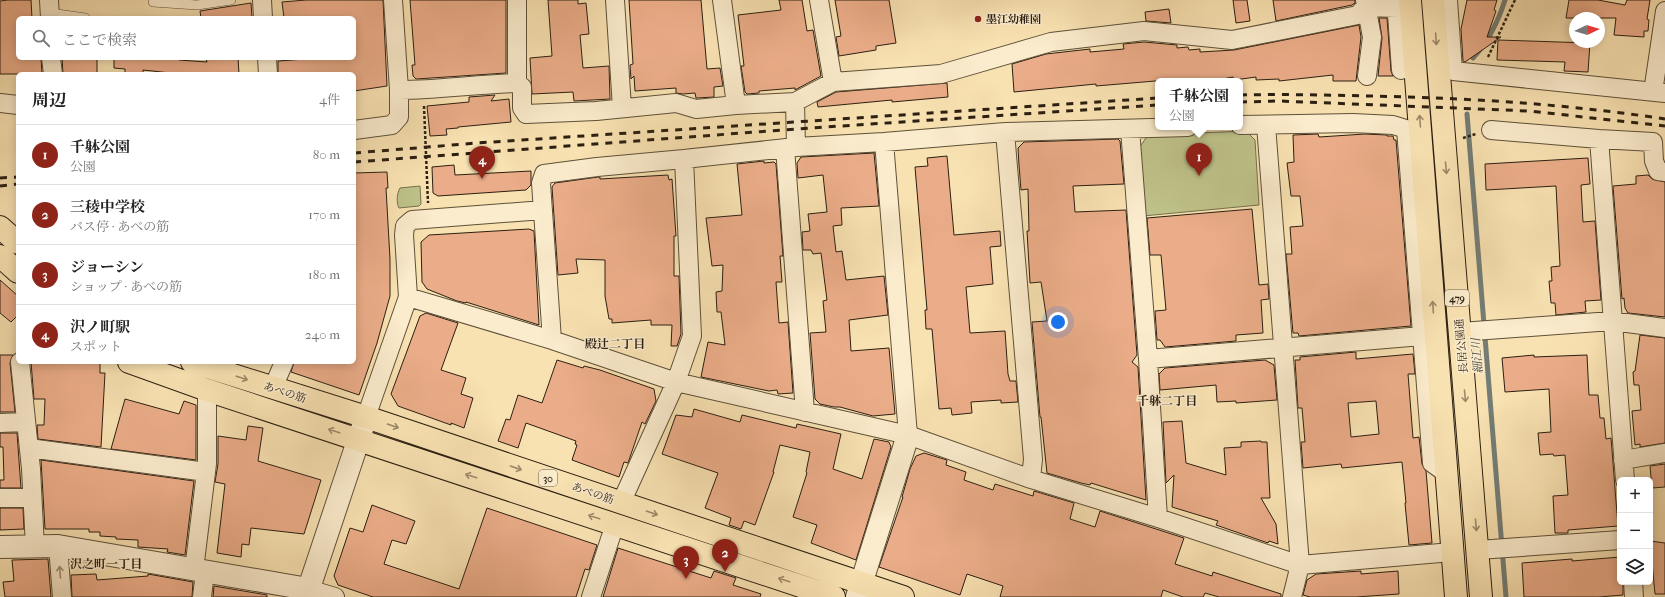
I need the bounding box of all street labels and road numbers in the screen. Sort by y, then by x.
road number: 479 [1445,290,1469,306]
street label: 長居公園通 [1453,318,1470,374]
street label: あべの筋 [262,379,308,405]
road number: 30 [539,470,557,486]
street label: あべの筋 [570,480,616,507]

